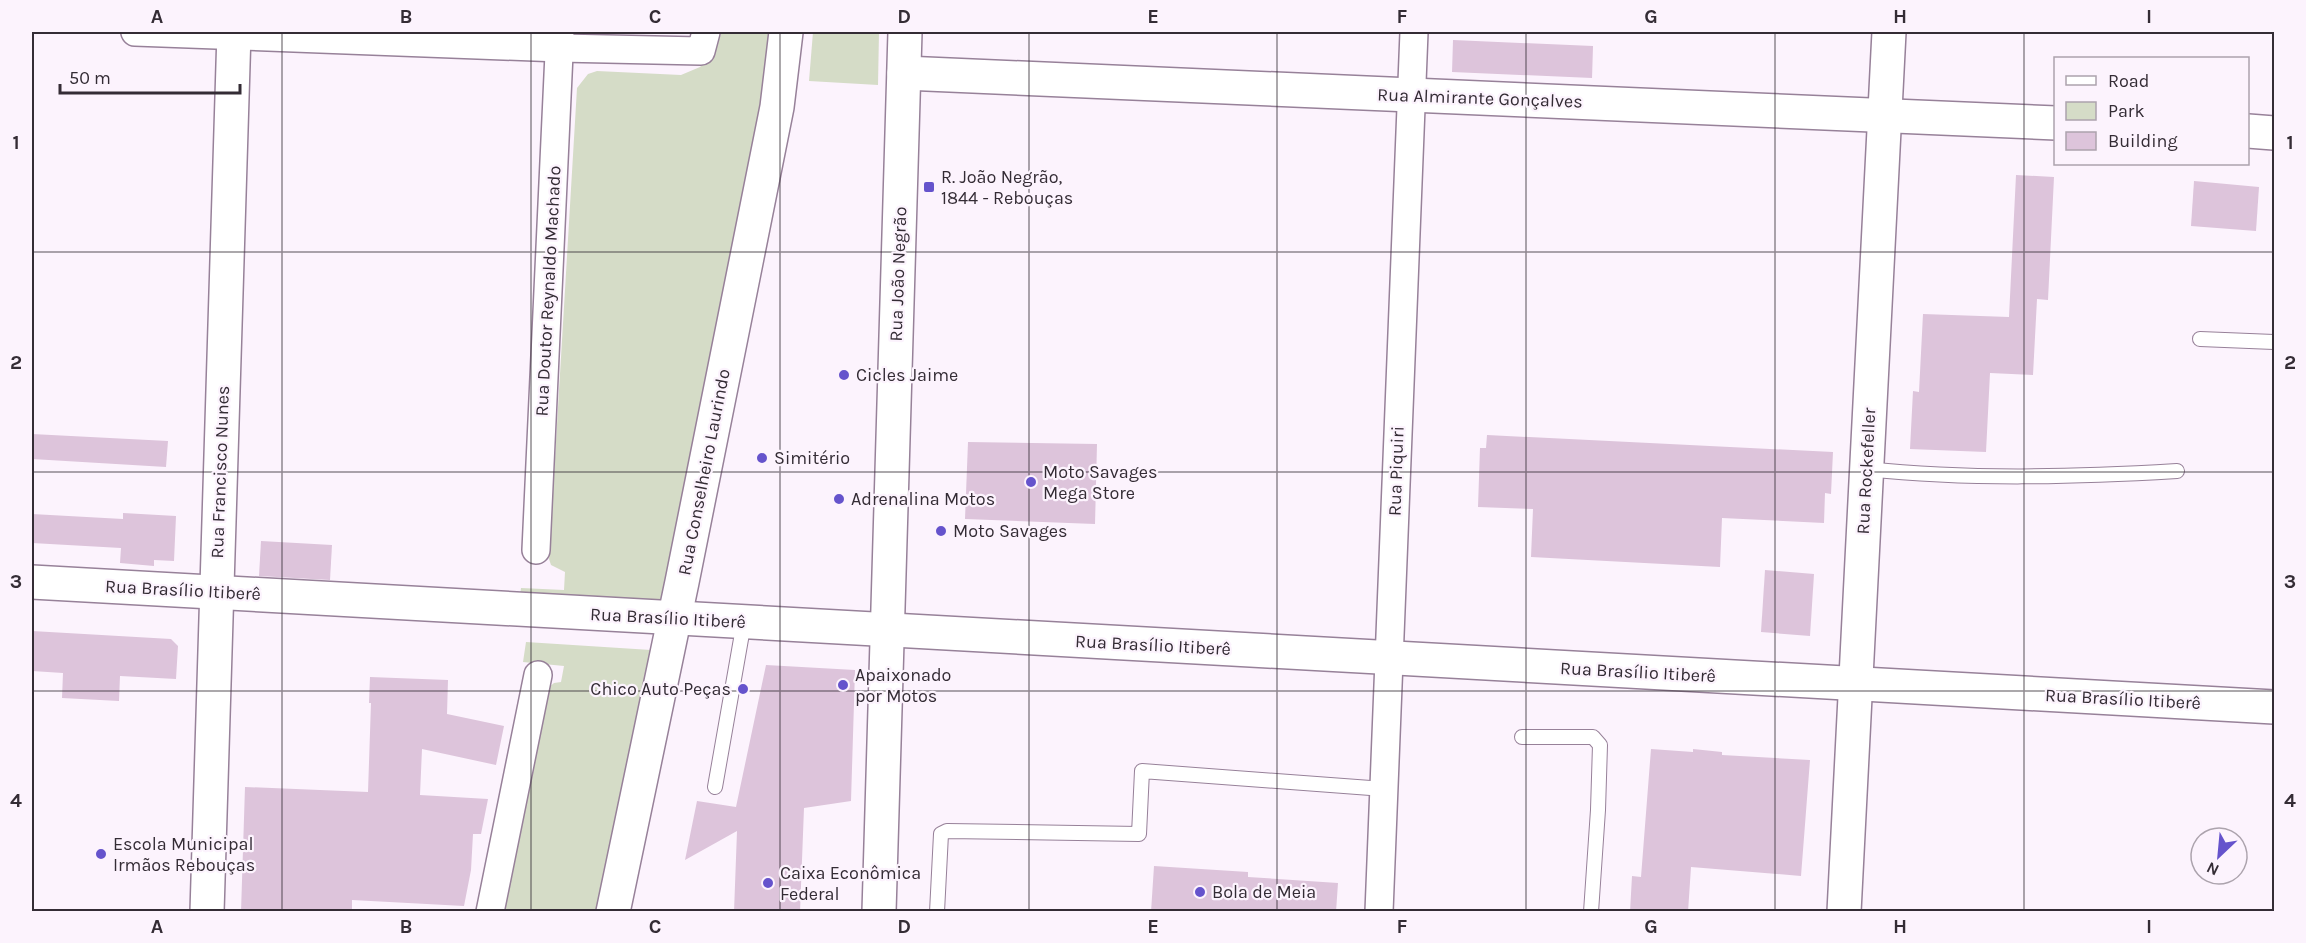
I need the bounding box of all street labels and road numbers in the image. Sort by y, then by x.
street label: Rua Almirante Gonçalves [1377,83,1583,113]
street label: Rua Doutor Reynaldo Machado [530,165,566,417]
street label: Rua João Negrão [885,206,911,342]
street label: Rua Conselheiro Laurindo [673,367,735,577]
street label: Rua Francisco Nunes [206,385,234,559]
street label: Rua Rockefeller [1852,407,1880,535]
street label: Rua Piquiri [1383,426,1409,516]
street label: Rua Brasílio Itiberê [105,575,261,605]
street label: Rua Brasílio Itiberê [590,603,746,633]
street label: Rua Brasílio Itiberê [1075,630,1231,660]
street label: Rua Brasílio Itiberê [1560,657,1716,687]
street label: Rua Brasílio Itiberê [2045,684,2201,714]

